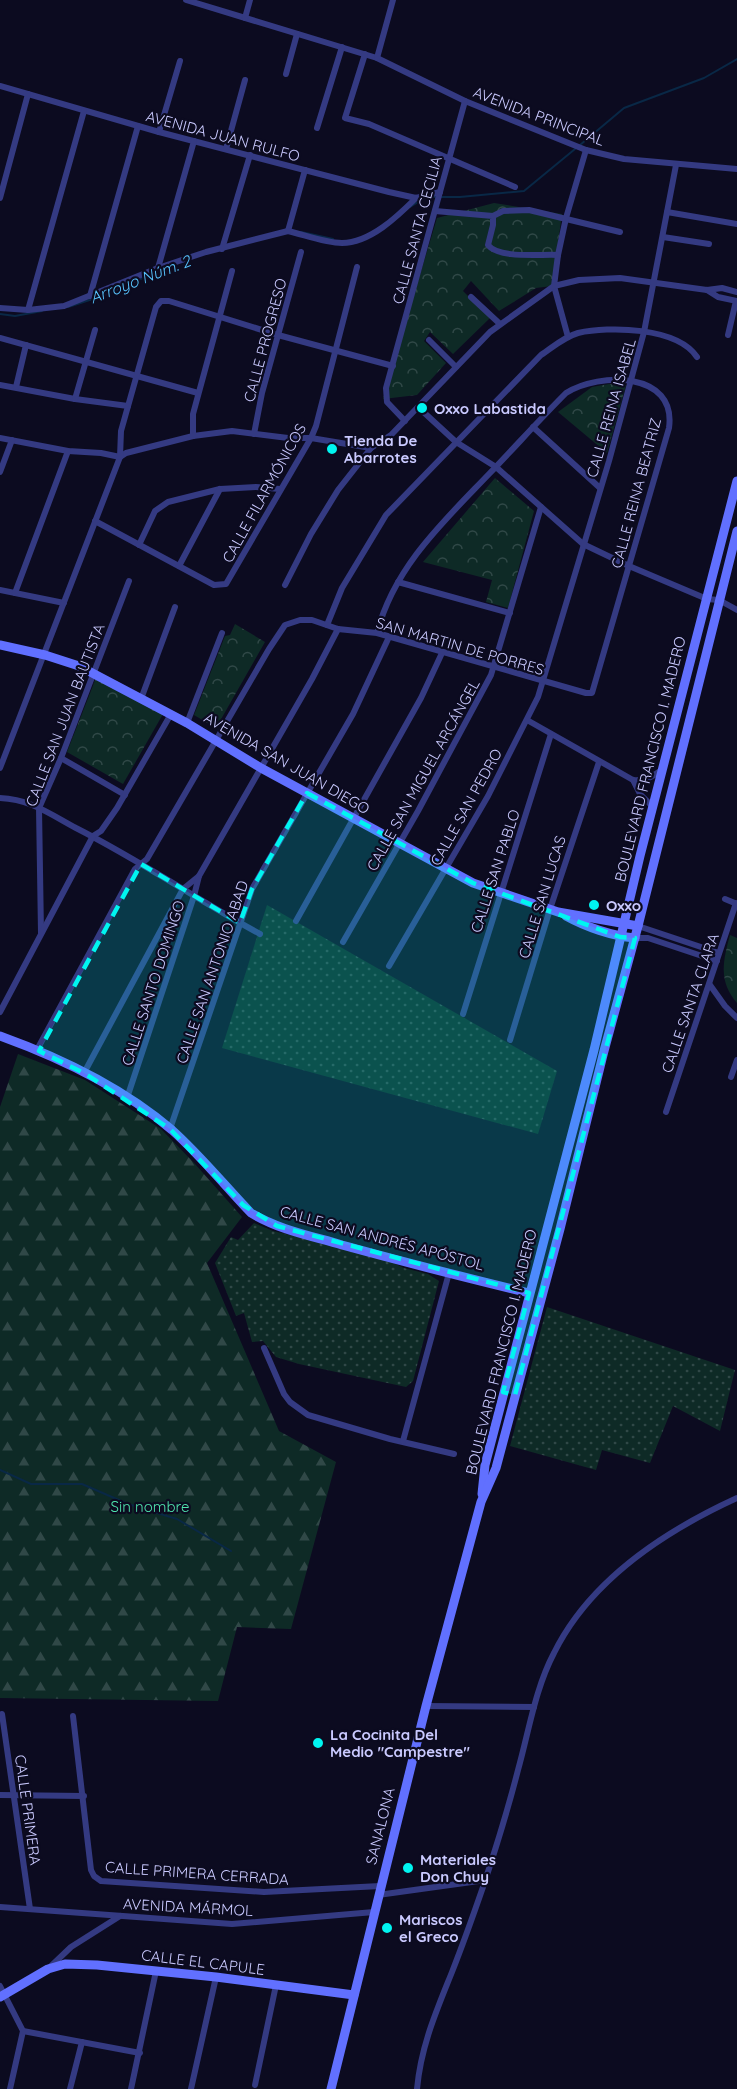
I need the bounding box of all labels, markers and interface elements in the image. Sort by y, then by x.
street label: AVENIDA PRINCIPAL [471,82,607,150]
street label: AVENIDA JUAN RULFO [144,106,302,166]
street label: CALLE SANTA CECILIA [388,154,446,306]
water label: Arroyo Núm. 2 [87,250,194,307]
street label: CALLE PROGRESO [239,276,291,404]
street label: CALLE REINA ISABEL [582,337,640,479]
place label: Oxxo Labastida [434,399,546,418]
marker: Oxxo Labastida [415,401,429,415]
street label: CALLE REINA BEATRIZ [607,416,665,570]
street label: CALLE FILARMÓNICOS [218,420,310,566]
place label: Tienda De Abarrotes [344,431,418,467]
marker: Tienda De Abarrotes [325,442,339,456]
street label: SAN MARTIN DE PORRES [374,613,546,679]
street label: CALLE SAN JUAN BAUTISTA [21,621,109,809]
street label: BOULEVARD FRANCISCO I. MADERO [610,634,690,884]
street label: CALLE SAN MIGUEL ARCÁNGEL [362,676,484,874]
street label: AVENIDA SAN JUAN DIEGO [201,708,373,818]
street label: CALLE SAN PEDRO [426,745,506,869]
street label: CALLE SAN PABLO [466,807,524,935]
street label: CALLE SAN LUCAS [514,833,570,961]
street label: CALLE SAN ANTONIO ABAD [172,878,252,1066]
place label: Oxxo [606,896,641,915]
street label: CALLE SANTO DOMINGO [117,898,189,1068]
marker: Oxxo [587,898,601,912]
street label: CALLE SANTA CLARA [657,930,723,1075]
street label: CALLE SAN ANDRÉS APÓSTOL [278,1202,486,1274]
street label: BOULEVARD FRANCISCO I. MADERO [461,1227,541,1477]
park label: Sin nombre [111,1497,189,1516]
place label: La Cocinita Del Medio "Campestre" [330,1725,470,1761]
marker: La Cocinita Del Medio "Campestre" [311,1736,325,1750]
street label: CALLE PRIMERA [11,1753,45,1867]
street label: SANALONA [361,1785,399,1866]
place label: Materiales Don Chuy [420,1850,496,1886]
street label: CALLE PRIMERA CERRADA [104,1857,290,1889]
marker: Materiales Don Chuy [401,1861,415,1875]
street label: AVENIDA MÁRMOL [123,1894,253,1920]
place label: Mariscos el Greco [399,1910,462,1946]
marker: Mariscos el Greco [380,1921,394,1935]
street label: CALLE EL CAPULE [140,1945,266,1979]

